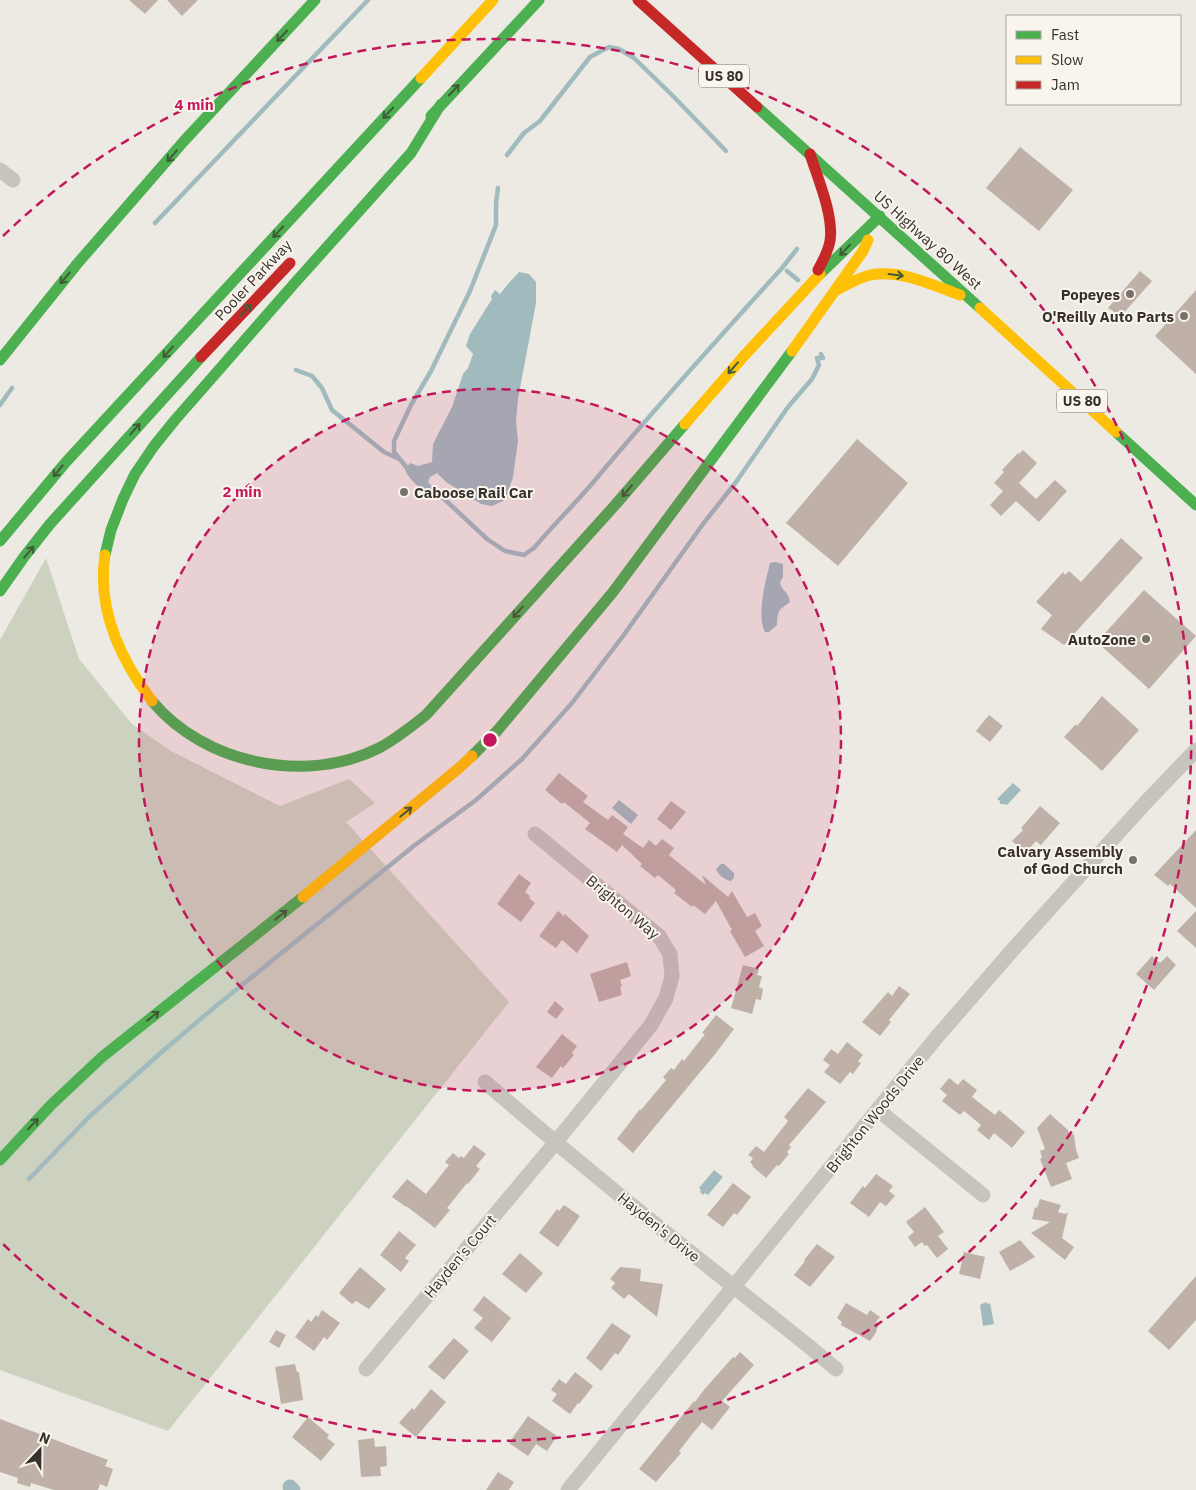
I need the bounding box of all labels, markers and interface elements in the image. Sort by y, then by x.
legend [1006,15,1181,105]
text: Fast [1051,25,1079,44]
one-way arrow [276,29,288,42]
text: Slow [1051,50,1084,69]
road number: US 80 [699,64,749,88]
text: Jam [1051,75,1080,94]
one-way arrow [448,84,460,97]
text: 4 min [174,95,214,114]
one-way arrow [382,106,394,119]
one-way arrow [166,149,178,162]
street label: US Highway 80 West [870,186,986,294]
one-way arrow [272,225,284,238]
street label: Pooler Parkway [211,235,296,325]
one-way arrow [839,244,851,256]
one-way arrow [888,270,904,280]
one-way arrow [60,271,71,284]
place label: Popeyes [1061,285,1120,304]
marker: Popeyes [1124,288,1136,300]
one-way arrow [240,303,252,316]
place label: O'Reilly Auto Parts [1042,307,1174,326]
marker: O'Reilly Auto Parts [1178,310,1190,322]
one-way arrow [162,345,174,358]
one-way arrow [728,361,739,374]
road number: US 80 [1057,390,1107,412]
one-way arrow [130,422,141,435]
one-way arrow [53,465,64,478]
text: 2 min [222,482,262,501]
place label: Caboose Rail Car [414,483,533,502]
one-way arrow [622,485,633,498]
marker: Caboose Rail Car [398,486,410,498]
one-way arrow [23,545,34,558]
one-way arrow [512,605,524,618]
place label: AutoZone [1068,630,1136,649]
marker: AutoZone [1140,633,1152,645]
centre of rings [481,731,499,749]
one-way arrow [400,806,413,817]
place label: Calvary Assembly of God Church [997,842,1123,878]
marker: Calvary Assembly of God Church [1127,854,1139,866]
street label: Brighton Way [582,871,664,943]
one-way arrow [274,909,287,920]
one-way arrow [146,1010,159,1021]
street label: Brighton Woods Drive [822,1051,928,1177]
one-way arrow [27,1118,39,1131]
street label: Hayden's Drive [614,1188,704,1266]
street label: Hayden's Court [420,1211,500,1301]
north arrow [15,1425,65,1475]
text: N [37,1428,53,1448]

